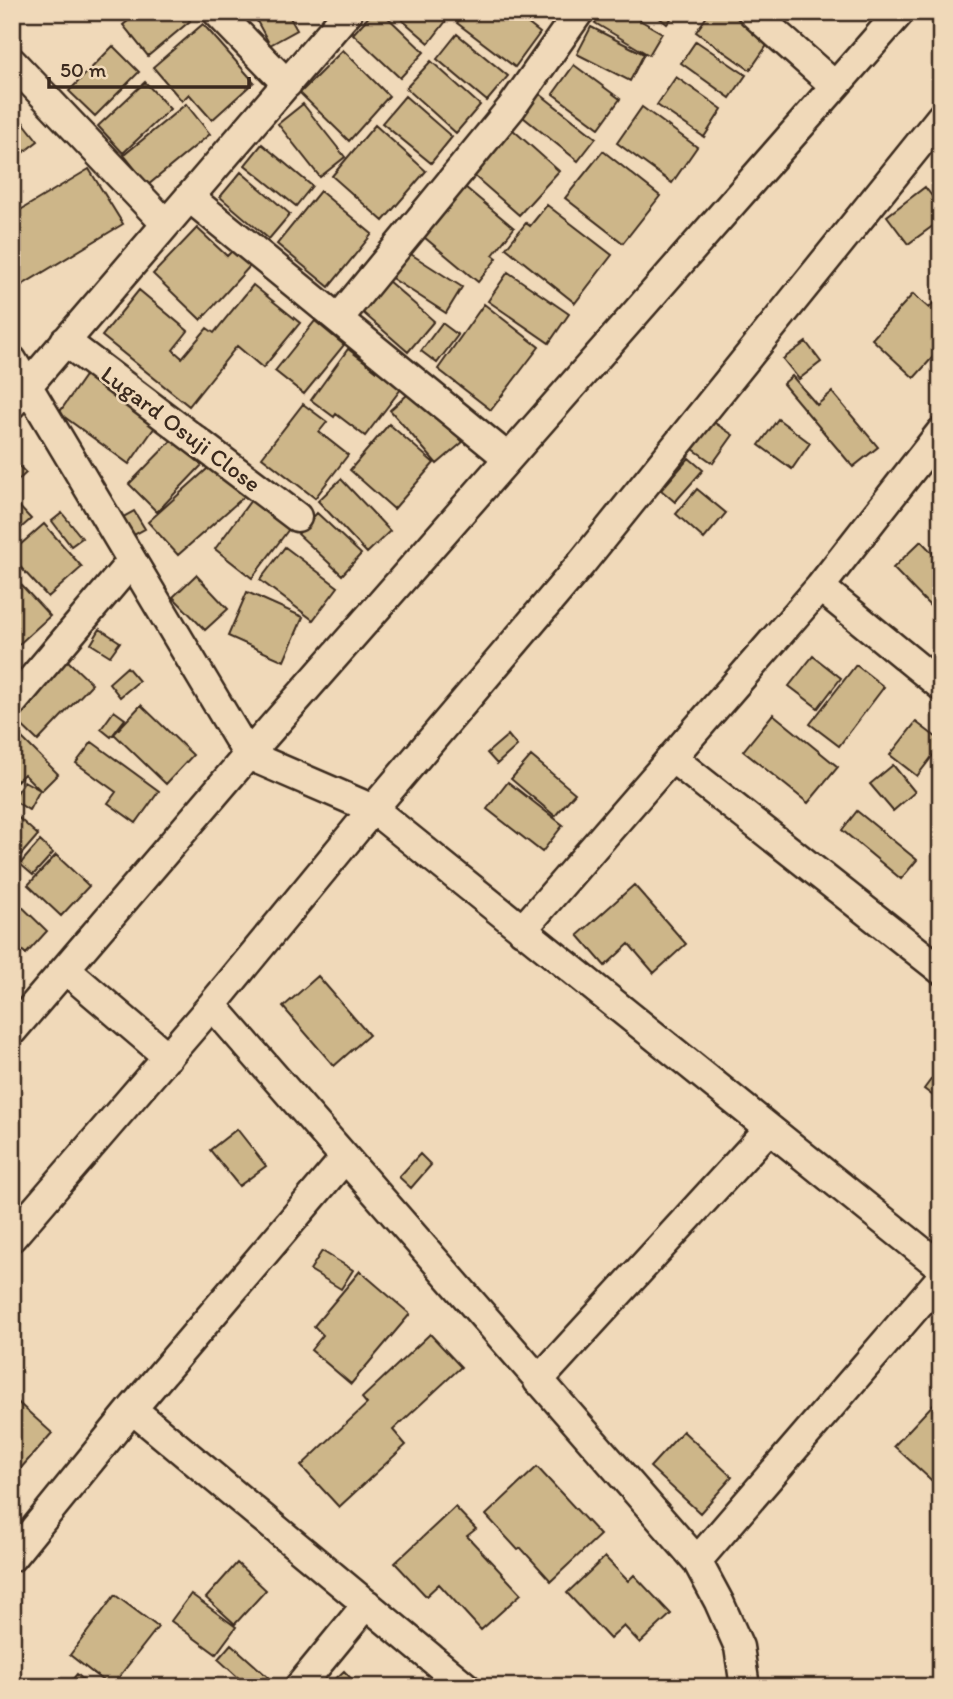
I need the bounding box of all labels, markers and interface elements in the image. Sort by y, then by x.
scale bar [49,46,248,90]
text: 50 m [60,57,107,82]
street label: Lugard Osuji Close [96,359,267,498]

